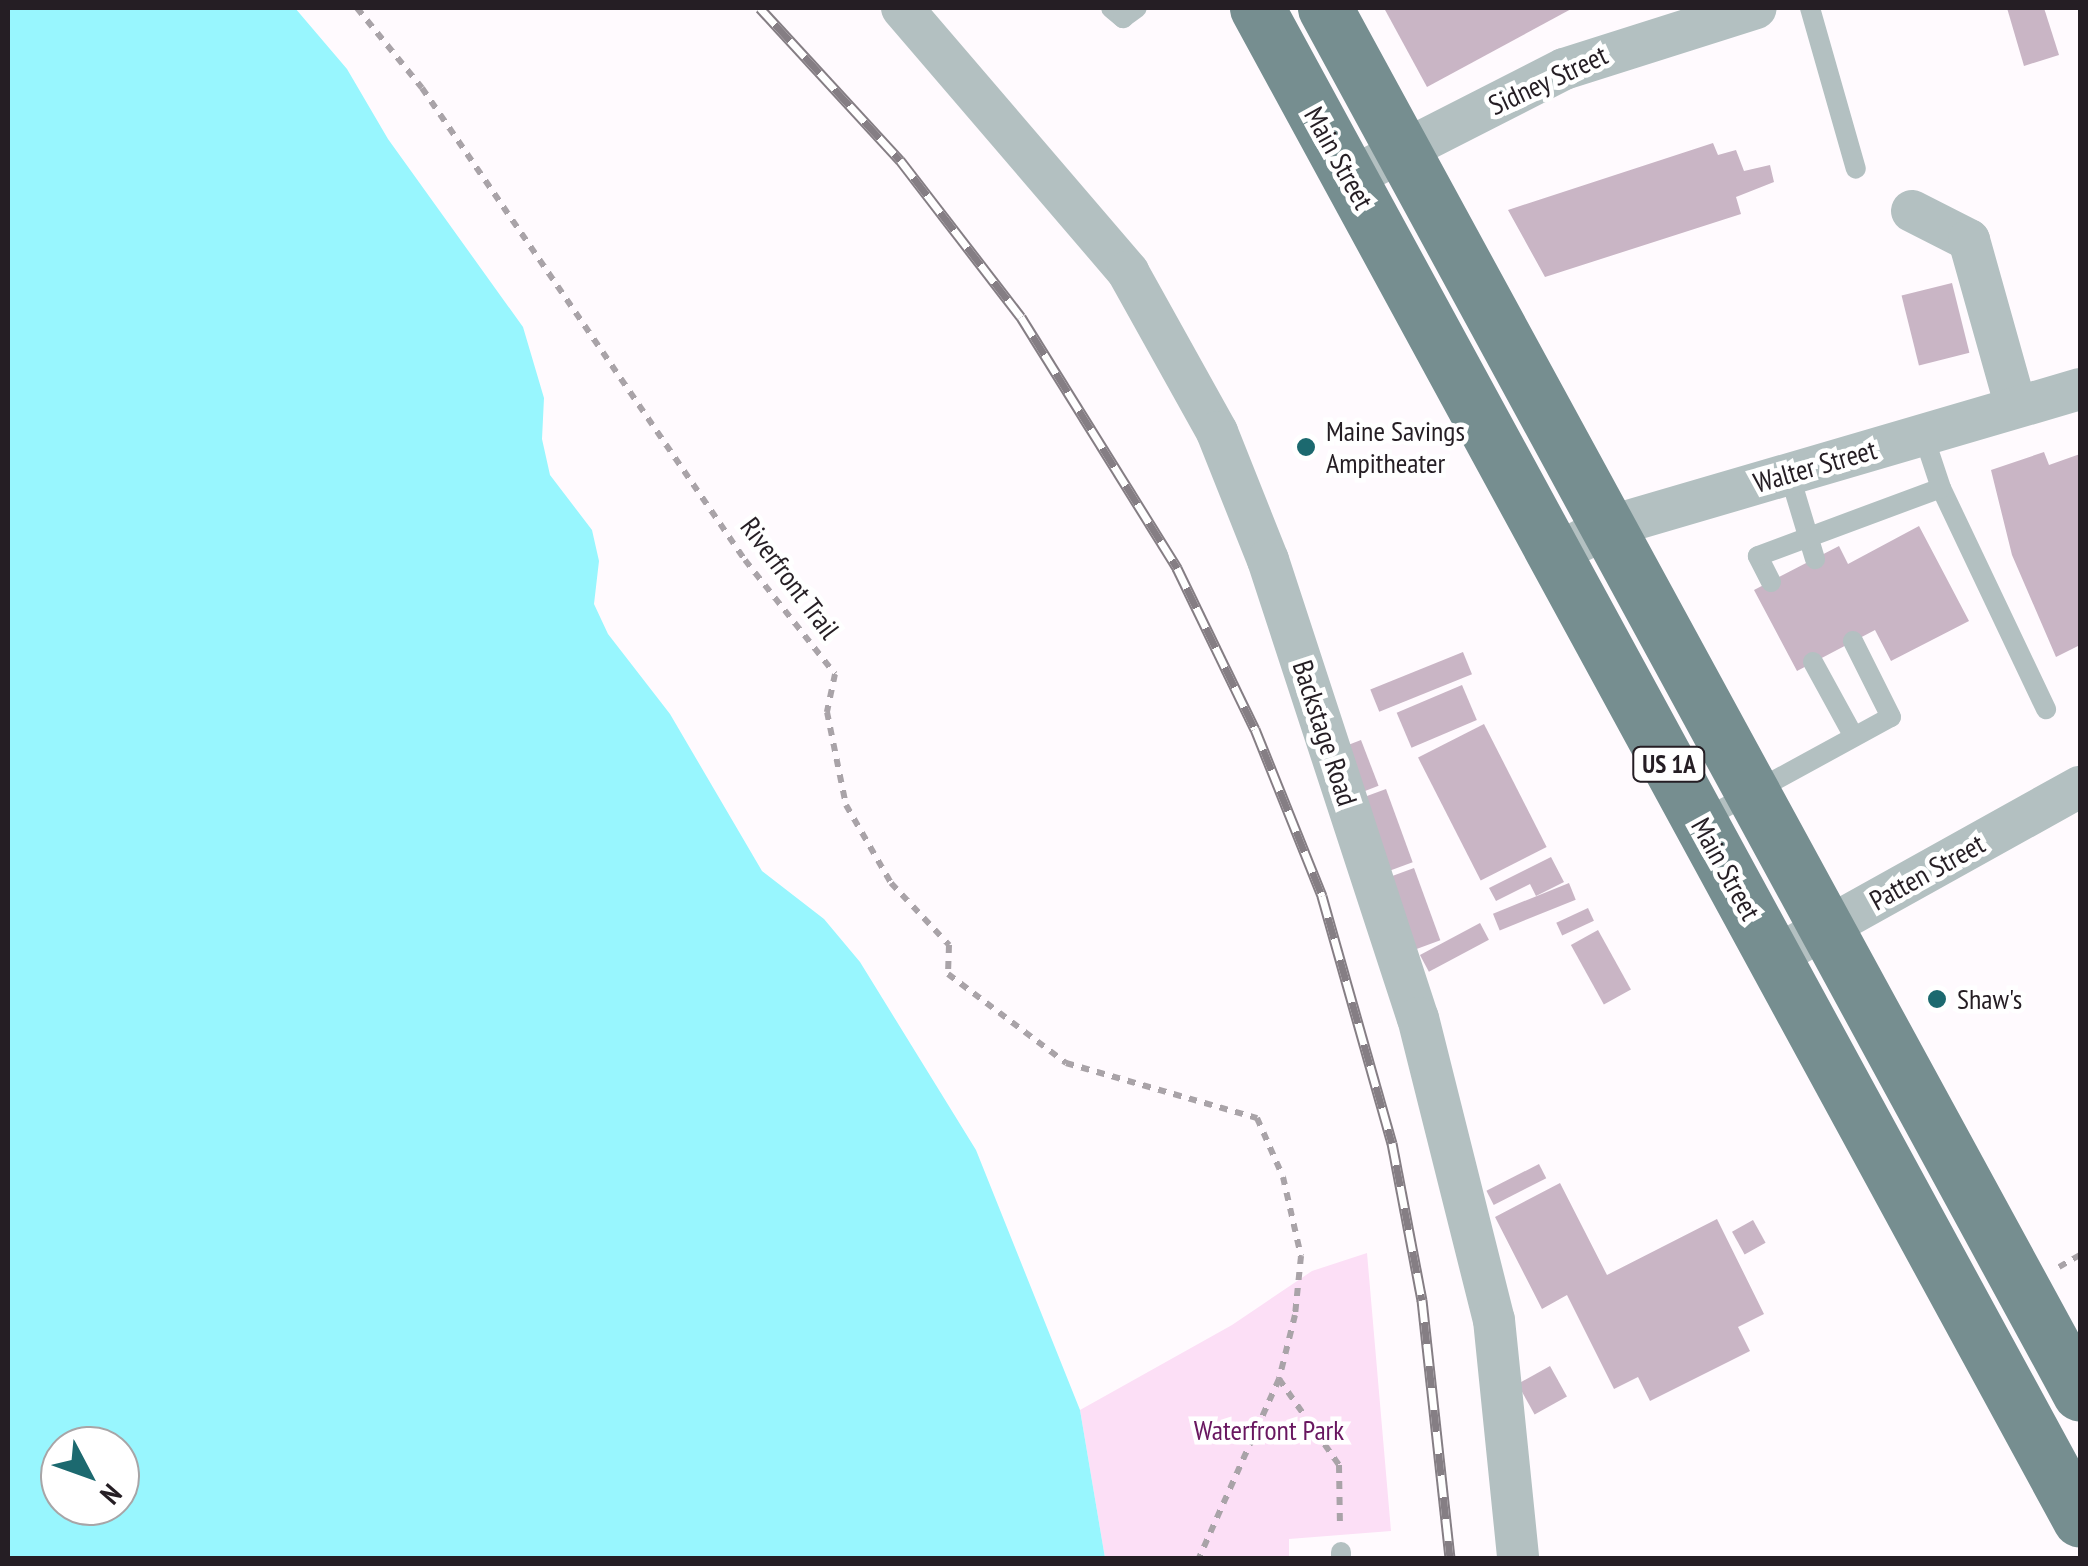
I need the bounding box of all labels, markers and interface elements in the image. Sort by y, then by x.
street label: Sidney Street [1483,38,1613,122]
street label: Main Street [1297,101,1381,215]
place label: Maine Savings Ampitheater [1326,414,1465,480]
street label: Walter Street [1750,432,1880,500]
marker: Maine Savings Ampitheater [1295,436,1317,458]
street label: Riverfront Trail [733,510,847,646]
street label: Backstage Road [1286,656,1364,810]
road number: US 1A [1632,744,1706,784]
street label: Main Street [1684,812,1768,926]
street label: Patten Street [1864,827,1990,917]
place label: Shaw's [1957,982,2022,1016]
marker: Shaw's [1926,988,1948,1010]
park label: Waterfront Park [1194,1413,1344,1447]
north arrow [40,1426,140,1526]
text: N [93,1477,130,1513]

